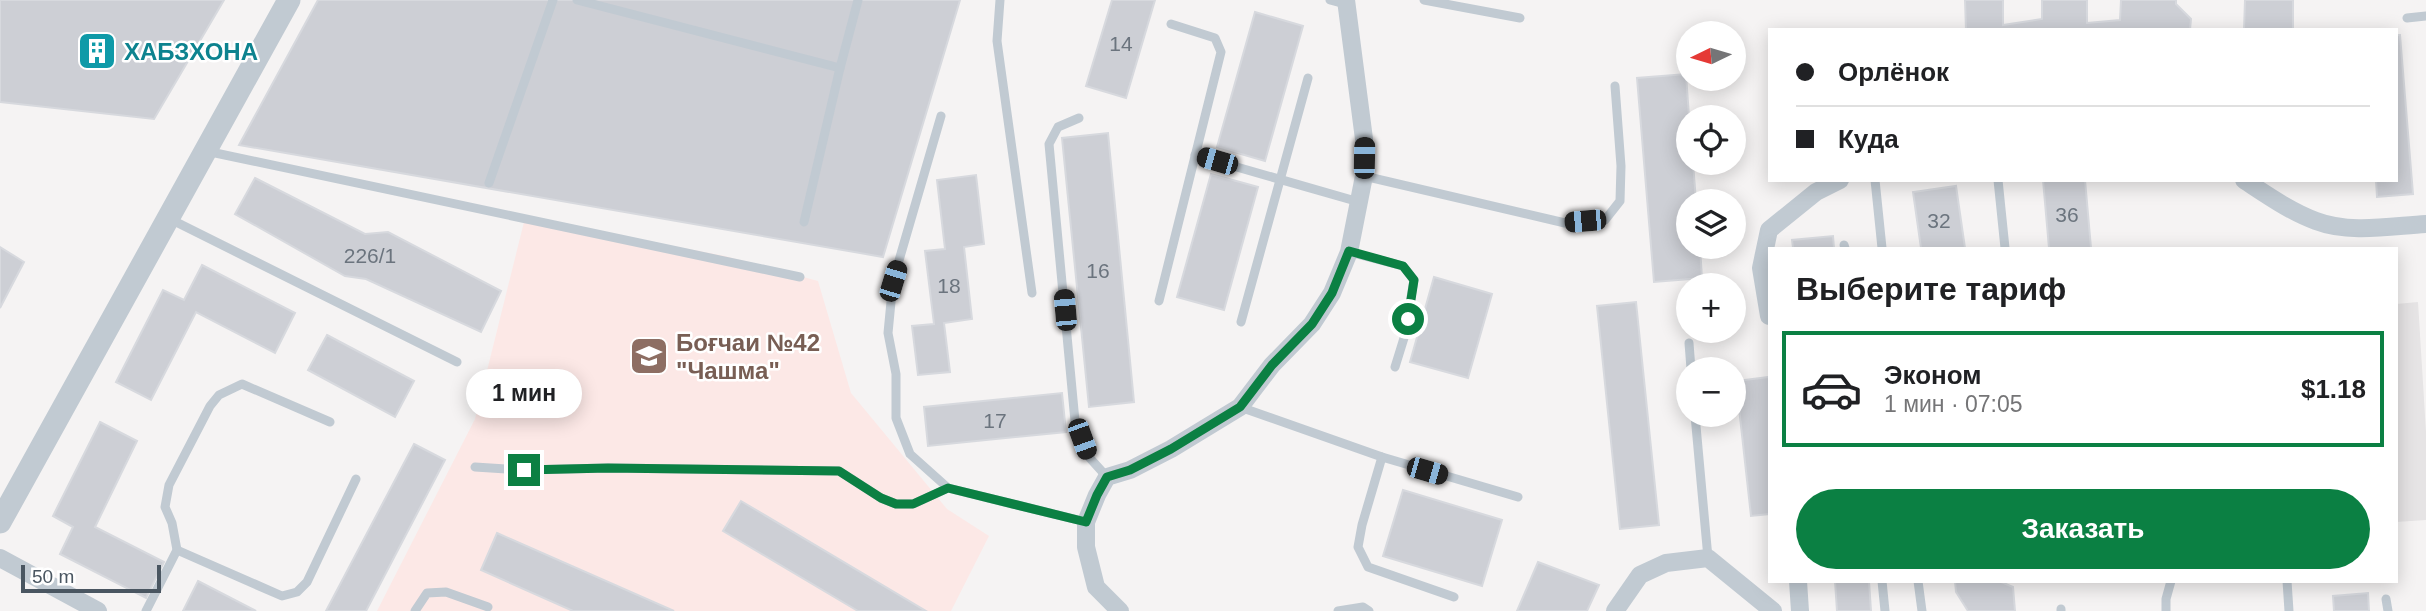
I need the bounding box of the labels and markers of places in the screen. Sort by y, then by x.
building icon: ХАБЗХОНА [76,30,118,72]
place label: ХАБЗХОНА [124,38,258,65]
place label: Боғчаи №42 "Чашма" [676,329,820,384]
school or university icon: Боғчаи №42 "Чашма" [628,335,670,377]

